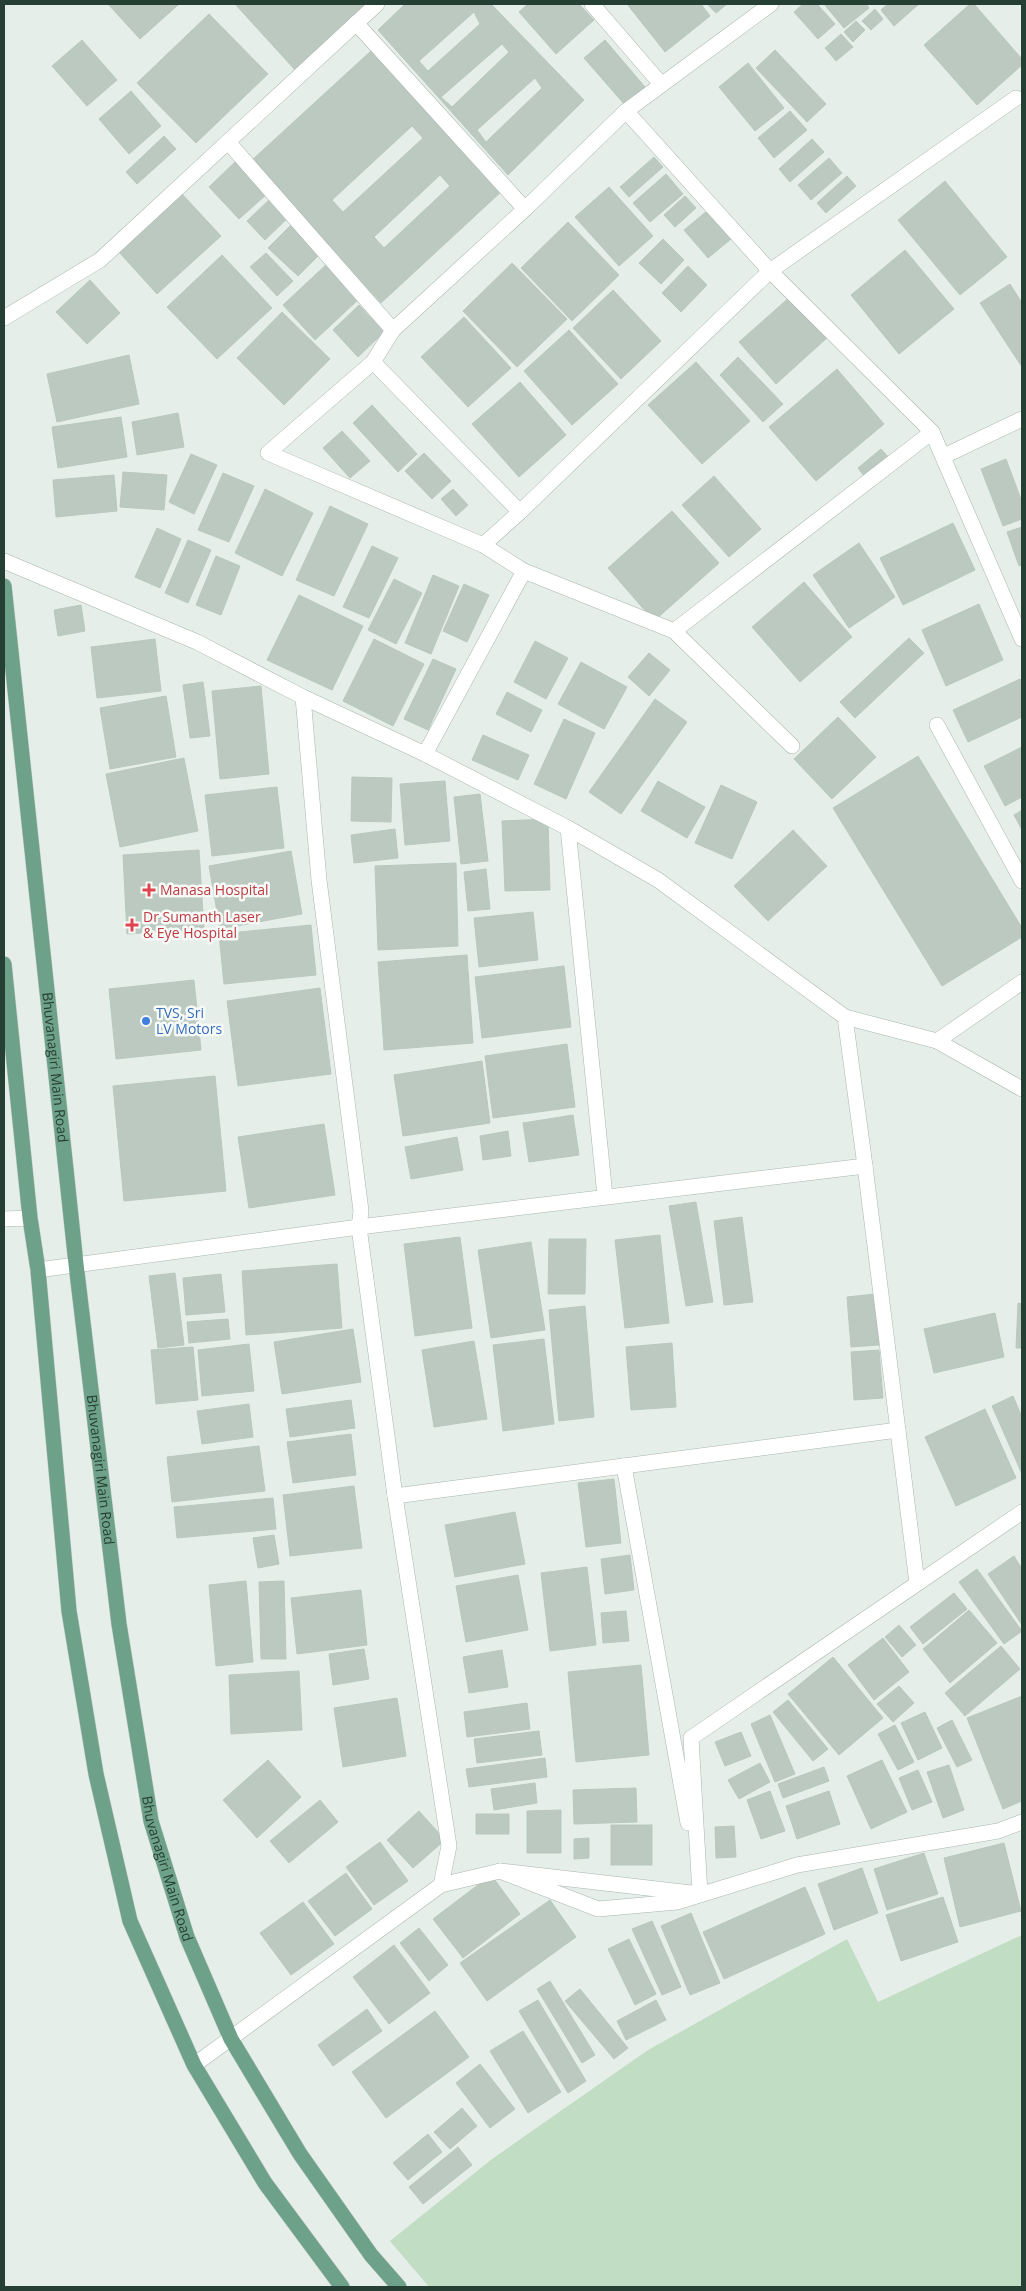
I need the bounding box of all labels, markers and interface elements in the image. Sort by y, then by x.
place label: Manasa Hospital [160,880,269,899]
marker: Manasa Hospital [142,883,156,897]
place label: Dr Sumanth Laser & Eye Hospital [143,907,261,942]
marker: Dr Sumanth Laser & Eye Hospital [125,918,139,932]
street label: Bhuvanagiri Main Road [38,991,73,1143]
place label: TVS, Sri LV Motors [156,1003,222,1038]
marker: TVS, Sri LV Motors [140,1015,152,1027]
street label: Bhuvanagiri Main Road [83,1394,119,1546]
street label: Bhuvanagiri Main Road [138,1794,198,1944]

